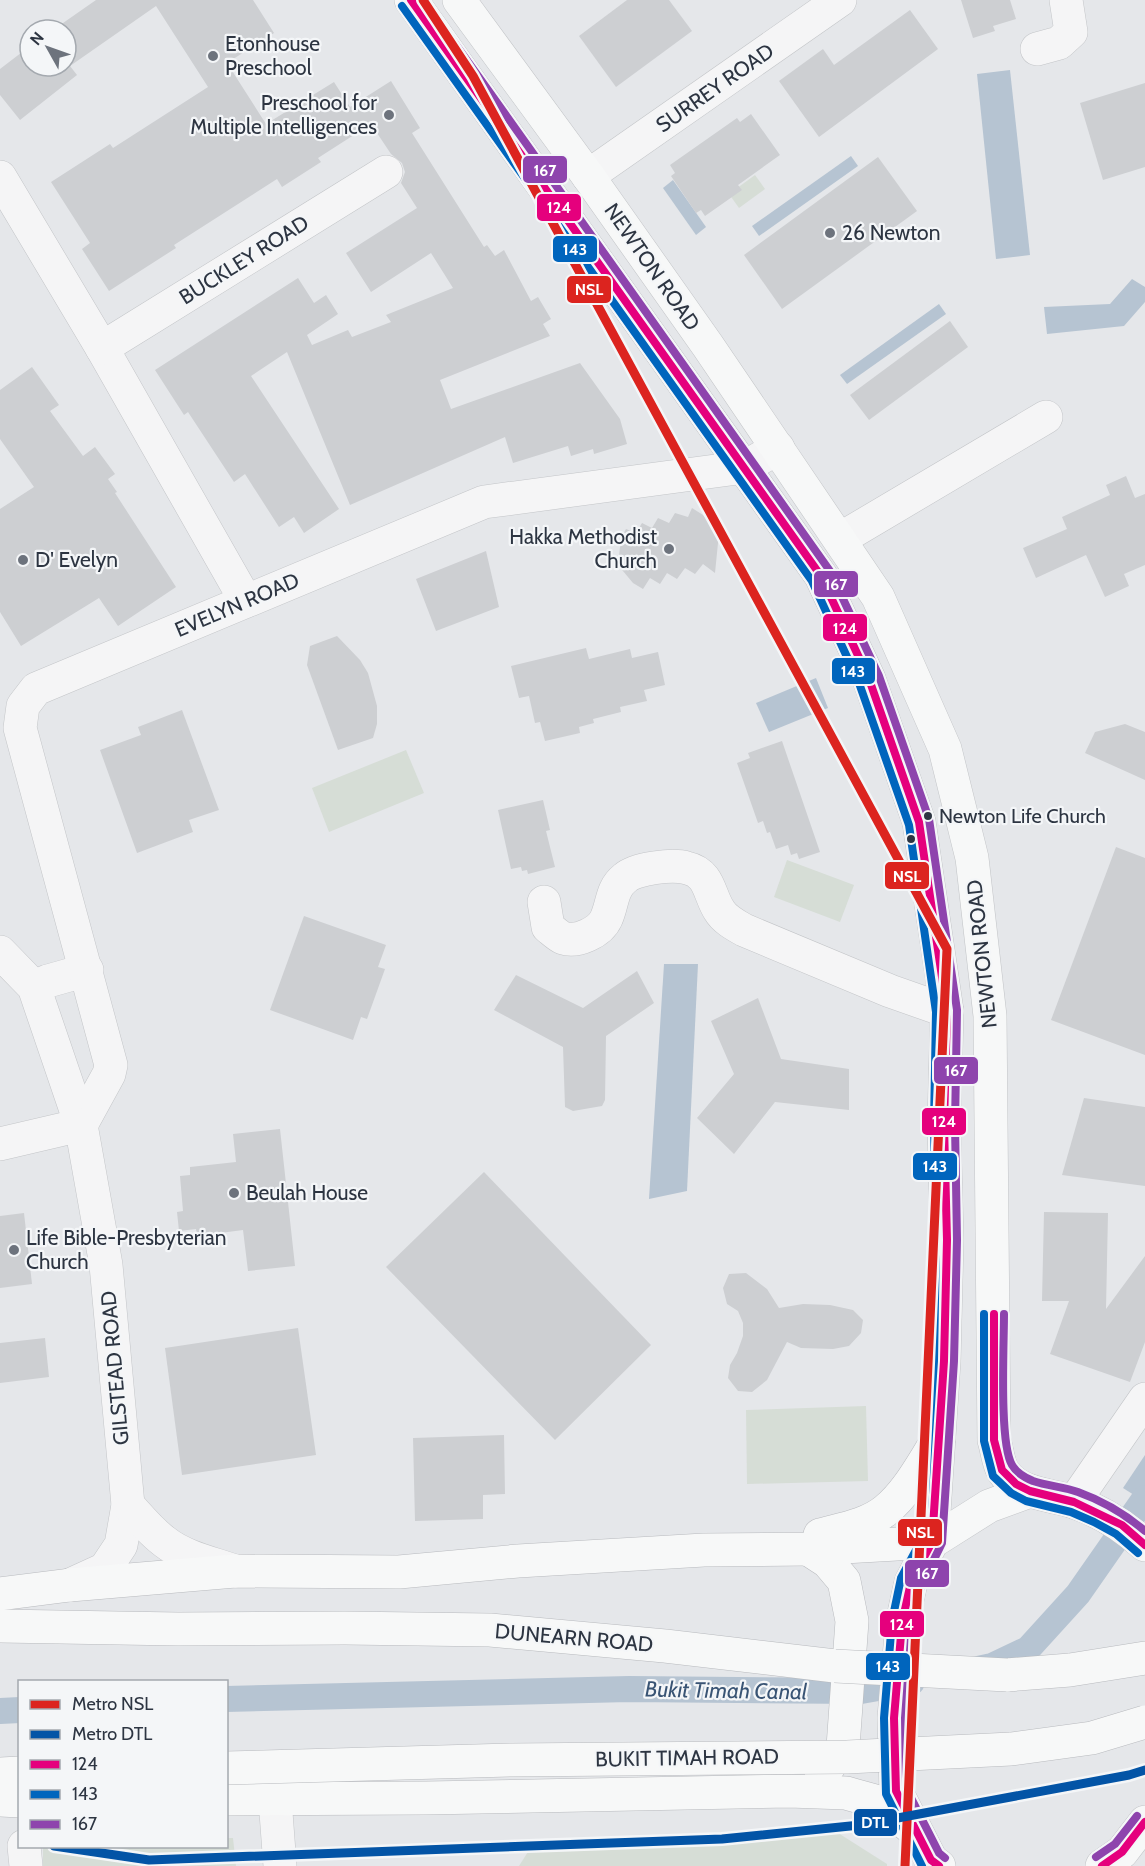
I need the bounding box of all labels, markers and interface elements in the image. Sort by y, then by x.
north arrow [18,18,78,78]
text: N [26,28,48,49]
place label: Etonhouse Preschool [225,31,320,80]
street label: SURREY ROAD [651,38,778,137]
marker: Etonhouse Preschool [206,49,220,63]
place label: Preschool for Multiple Intelligences [190,90,377,139]
marker: Preschool for Multiple Intelligences [382,108,396,122]
line badge: 167 [522,155,568,184]
text: 167 [533,161,557,180]
line badge: 124 [536,193,582,222]
text: 124 [547,198,571,217]
street label: NEWTON ROAD [599,198,706,335]
street label: BUCKLEY ROAD [174,210,313,309]
place label: 26 Newton [842,220,940,245]
marker: 26 Newton [823,226,837,240]
line badge: 143 [552,235,598,263]
text: 143 [563,240,587,259]
line badge: NSL [566,275,612,304]
text: NSL [575,280,603,299]
place label: Hakka Methodist Church [509,524,657,573]
marker: Hakka Methodist Church [662,542,676,556]
place label: D' Evelyn [35,547,118,572]
marker: D' Evelyn [16,553,30,567]
street label: EVELYN ROAD [171,567,303,642]
line badge: 167 [813,570,859,598]
text: 167 [824,575,848,594]
line badge: 124 [822,613,868,642]
text: 124 [833,619,857,638]
line badge: 143 [831,657,876,685]
text: 143 [841,662,865,681]
place label: Newton Life Church [939,804,1106,828]
marker: Newton Life Church [922,810,934,822]
unlabelled marker [905,833,917,845]
line badge: NSL [884,861,930,890]
text: NSL [893,867,921,886]
street label: NEWTON ROAD [961,878,1002,1030]
line badge: 167 [933,1056,979,1085]
text: 167 [944,1061,968,1080]
line badge: 124 [921,1107,967,1136]
text: 124 [932,1112,956,1131]
line badge: 143 [912,1152,958,1181]
text: 143 [923,1157,947,1176]
place label: Beulah House [246,1180,368,1205]
marker: Beulah House [227,1186,241,1200]
place label: Life Bible-Presbyterian Church [26,1225,227,1274]
marker: Life Bible-Presbyterian Church [7,1243,21,1257]
street label: GILSTEAD ROAD [95,1290,134,1446]
line badge: NSL [897,1518,943,1547]
text: NSL [906,1523,934,1542]
line badge: 167 [904,1559,950,1588]
text: 167 [915,1564,939,1583]
line badge: 124 [879,1610,925,1638]
text: 124 [890,1615,914,1634]
street label: DUNEARN ROAD [494,1618,654,1657]
line badge: 143 [865,1652,911,1681]
text: 143 [876,1657,900,1676]
water label: Bukit Timah Canal [645,1676,808,1705]
legend [18,1680,228,1848]
text: Metro NSL [72,1693,153,1715]
text: Metro DTL [72,1723,152,1745]
street label: BUKIT TIMAH ROAD [595,1743,779,1772]
text: 124 [72,1753,98,1775]
text: 143 [72,1783,98,1805]
line badge: DTL [853,1808,898,1837]
text: 167 [72,1813,97,1835]
text: DTL [861,1813,889,1832]

